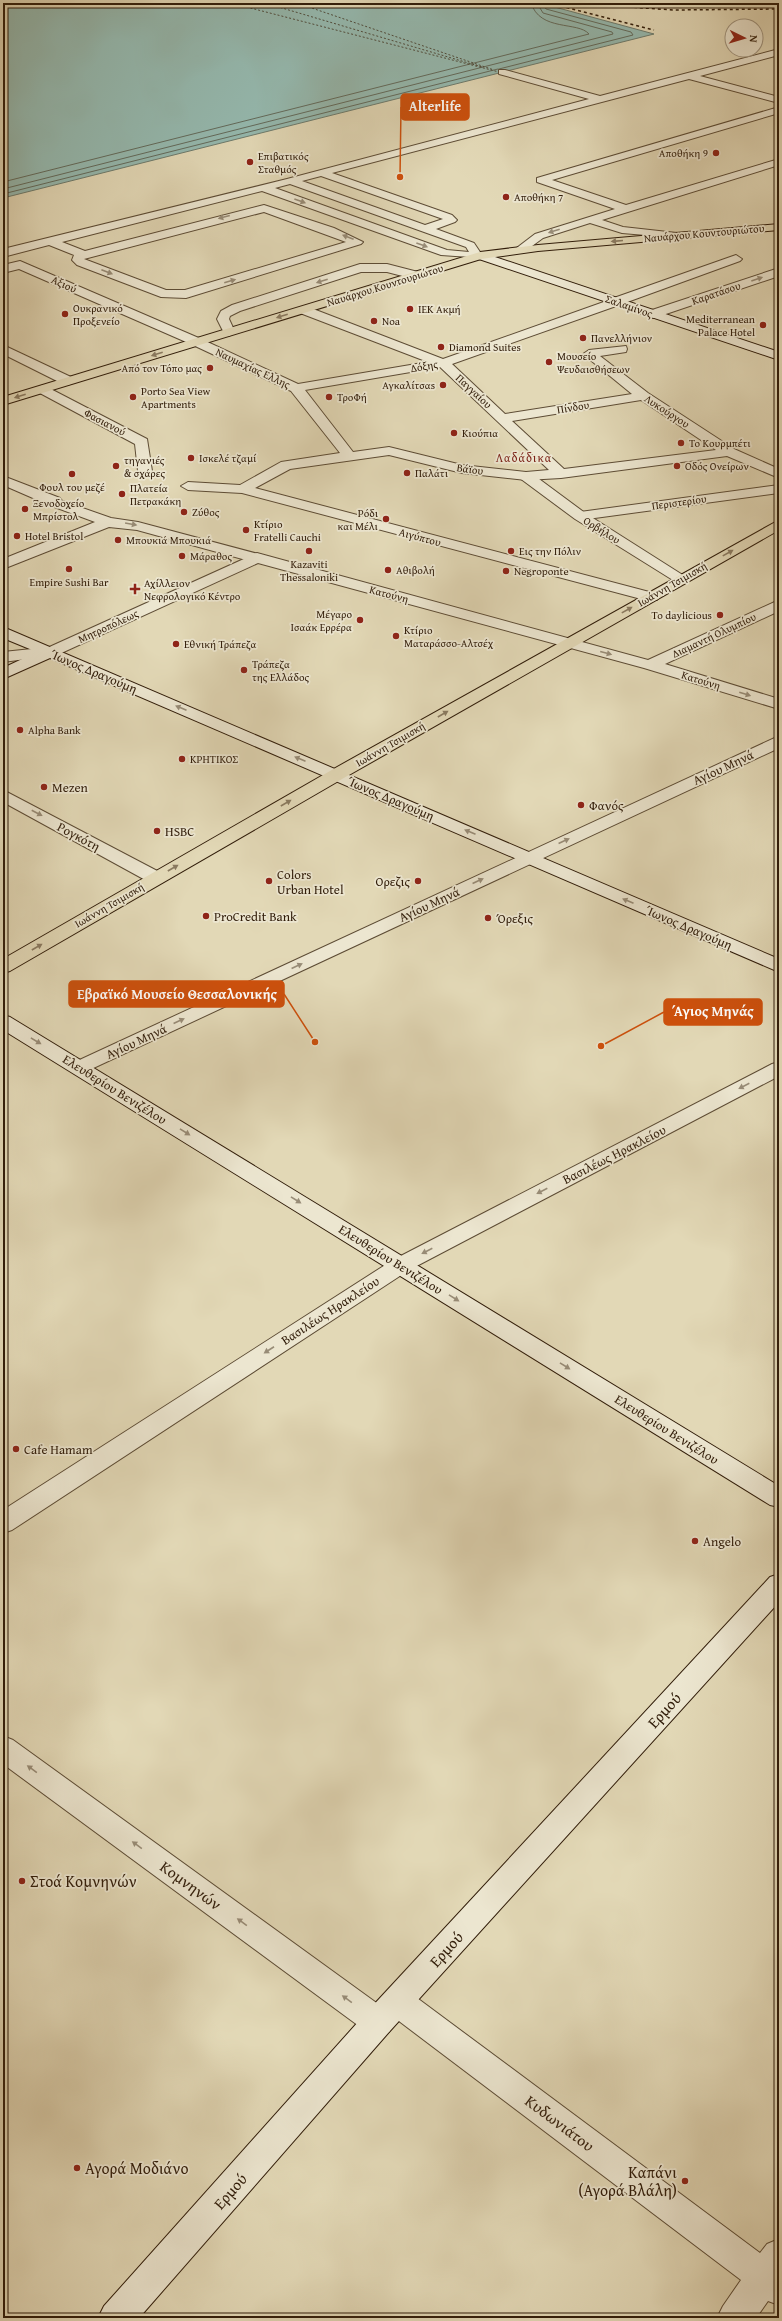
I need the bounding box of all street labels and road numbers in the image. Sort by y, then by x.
street label: Ναυάρχου Κουντουριώτου [643,220,765,246]
street label: Ναυάρχου Κουντουριώτου [325,260,445,310]
street label: Αξιού [49,271,80,297]
street label: Καρατάσου [689,277,743,309]
street label: Σαλαμίνος [603,290,655,322]
street label: Ναυμαχίας Ελλης [213,344,293,392]
street label: Δόξης [409,356,439,376]
street label: Παγγαίου [452,370,496,412]
street label: Λυκούργου [641,390,693,432]
street label: Πίνδου [556,397,591,417]
street label: Φασιανού [81,404,129,440]
street label: Βάϊου [456,459,485,479]
street label: Περιστερίου [650,490,708,514]
street label: Ορβήλου [580,512,624,548]
street label: Αιγύπτου [397,524,443,550]
street label: Ιωάννη Τσιμισκή [634,558,710,610]
street label: Κατούνη [368,581,410,607]
street label: Μητροπόλεως [75,605,141,647]
street label: Διαμαντή Ολυμπίου [669,608,759,662]
street label: Ίωνος Δραγούμη [47,645,140,698]
street label: Κατούνη [680,667,722,693]
street label: Ιωάννη Τσιμισκή [352,718,428,770]
street label: Αγίου Μηνά [690,745,757,790]
street label: Ίωνος Δραγούμη [344,772,437,825]
street label: Ρογκότη [54,817,104,856]
street label: Ιωάννη Τσιμισκή [71,879,147,931]
street label: Αγίου Μηνά [396,882,463,927]
street label: Ίωνος Δραγούμη [642,901,735,954]
street label: Αγίου Μηνά [103,1019,170,1064]
street label: Ελευθερίου Βενιζέλου [59,1050,171,1129]
street label: Βασιλέως Ηρακλείου [559,1120,669,1189]
street label: Ελευθερίου Βενιζέλου [335,1220,447,1299]
street label: Βασιλέως Ηρακλείου [277,1271,383,1349]
street label: Ελευθερίου Βενιζέλου [611,1390,723,1469]
street label: Ερμού [641,1687,687,1733]
street label: Κομνηνών [155,1854,227,1916]
street label: Ερμού [423,1926,469,1972]
street label: Κυδωνιάτου [520,2089,600,2157]
street label: Ερμού [207,2168,253,2214]

